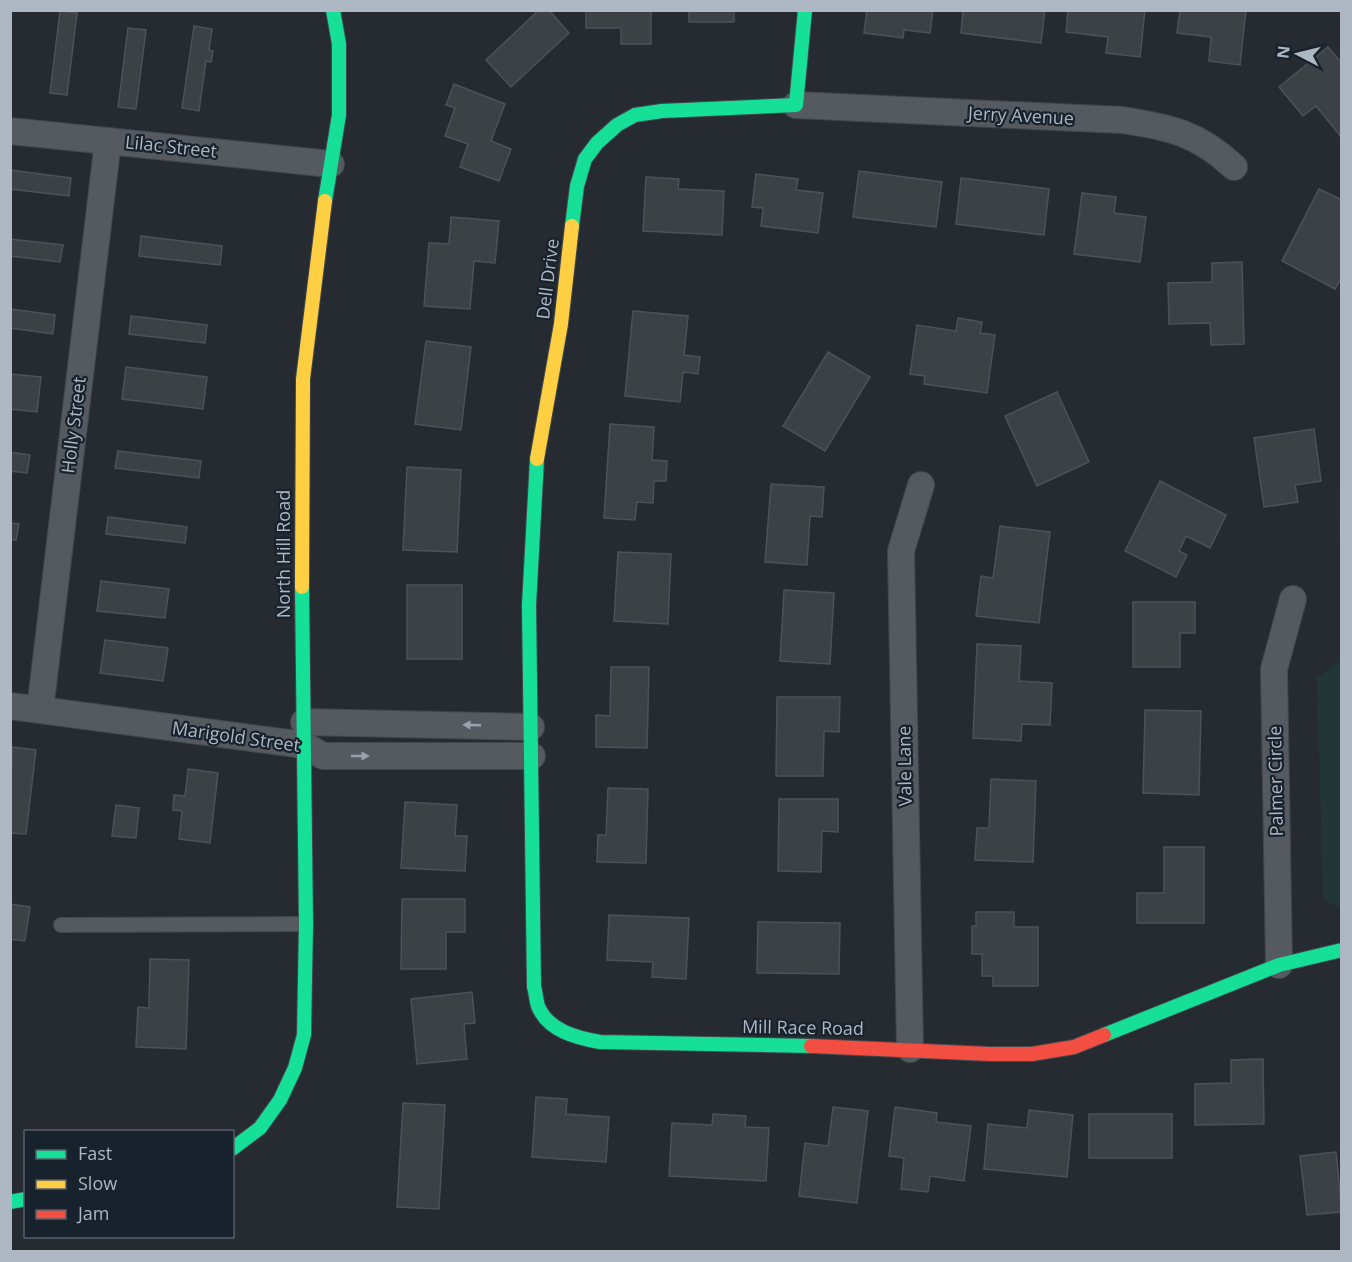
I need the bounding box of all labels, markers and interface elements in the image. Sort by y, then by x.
north arrow [1268,24,1328,84]
text: N [1271,44,1295,60]
street label: Jerry Avenue [965,100,1075,130]
street label: Lilac Street [124,129,218,163]
street label: Dell Drive [530,237,564,321]
street label: Holly Street [55,375,91,475]
street label: North Hill Road [271,490,295,618]
street label: Marigold Street [170,715,302,757]
one-way arrow [463,720,482,729]
street label: Palmer Circle [1262,725,1288,837]
street label: Vale Lane [891,726,917,807]
one-way arrow [350,751,369,761]
street label: Mill Race Road [742,1014,864,1040]
legend [24,1130,234,1238]
text: Fast [78,1141,112,1165]
text: Slow [78,1171,117,1195]
text: Jam [76,1201,110,1225]

